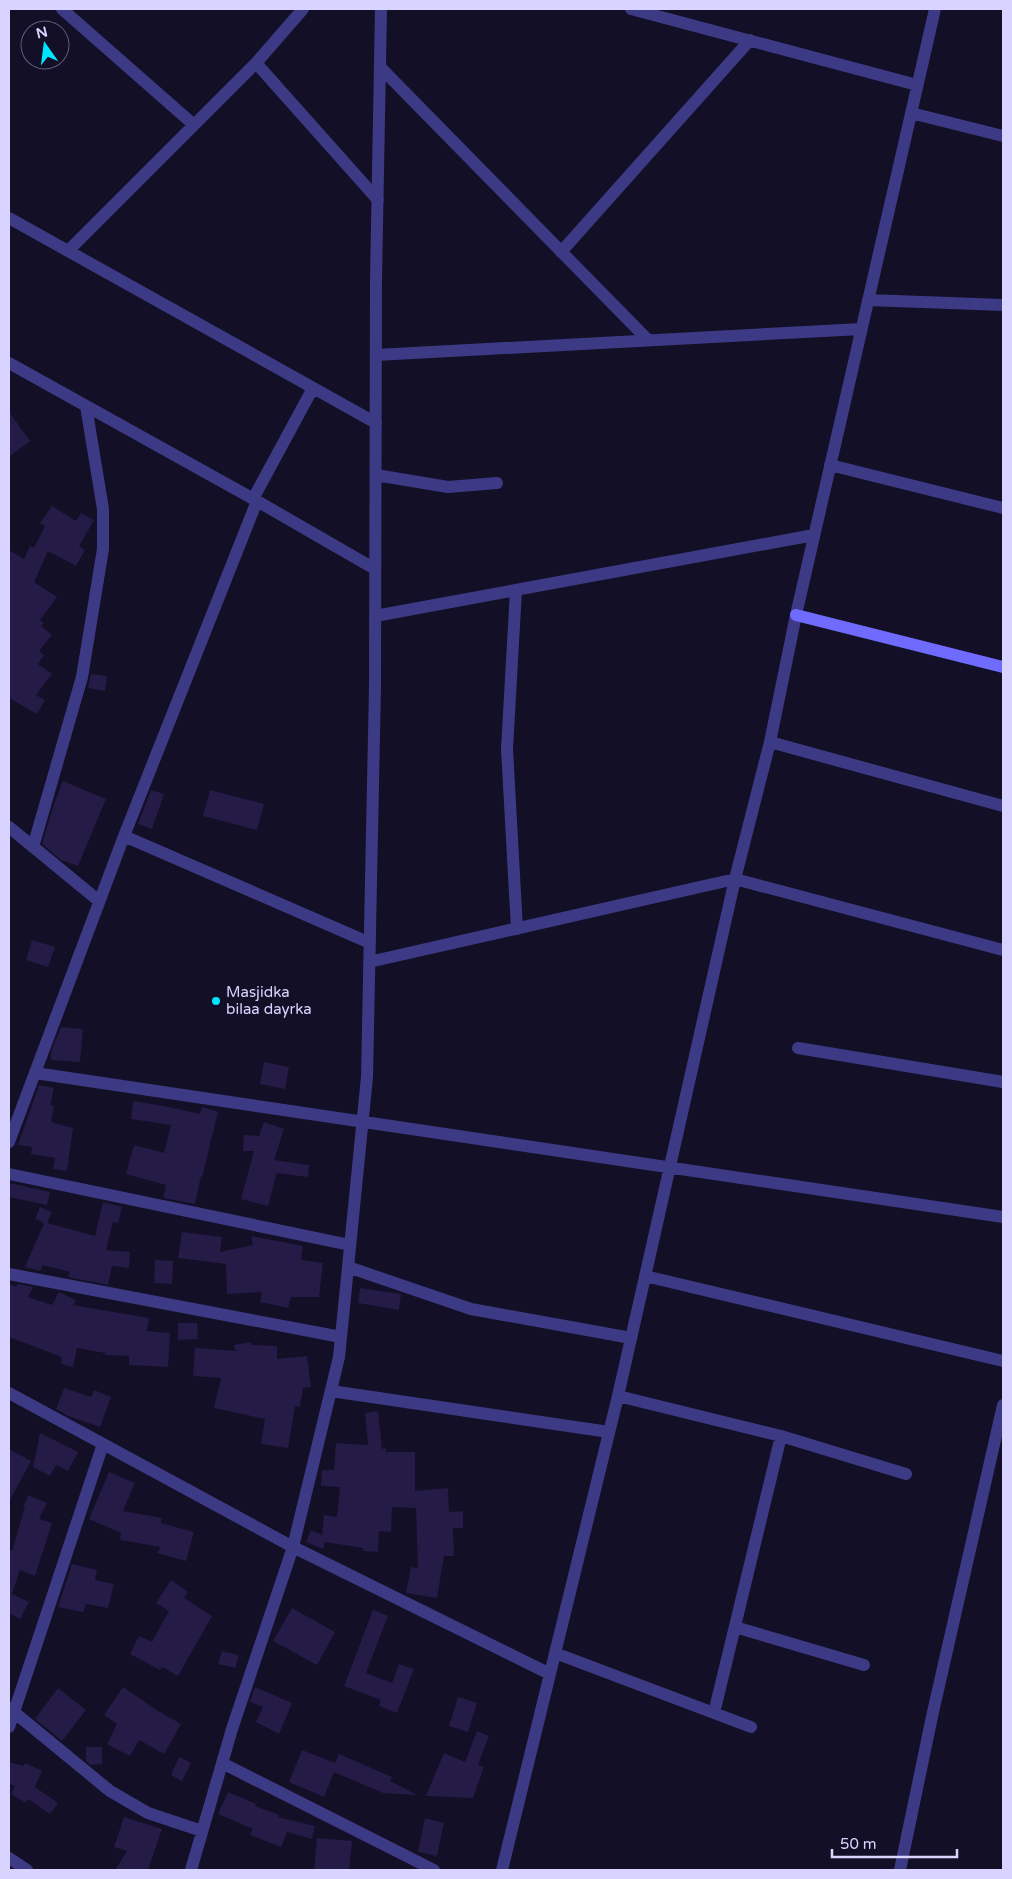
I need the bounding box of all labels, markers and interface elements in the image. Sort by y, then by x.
north arrow [20,20,70,70]
text: N [34,23,49,42]
place label: Masjidka bilaa dayrka [226,983,312,1018]
marker: Masjidka bilaa dayrka [210,995,222,1007]
scale bar [832,1826,957,1858]
text: 50 m [840,1835,877,1853]

